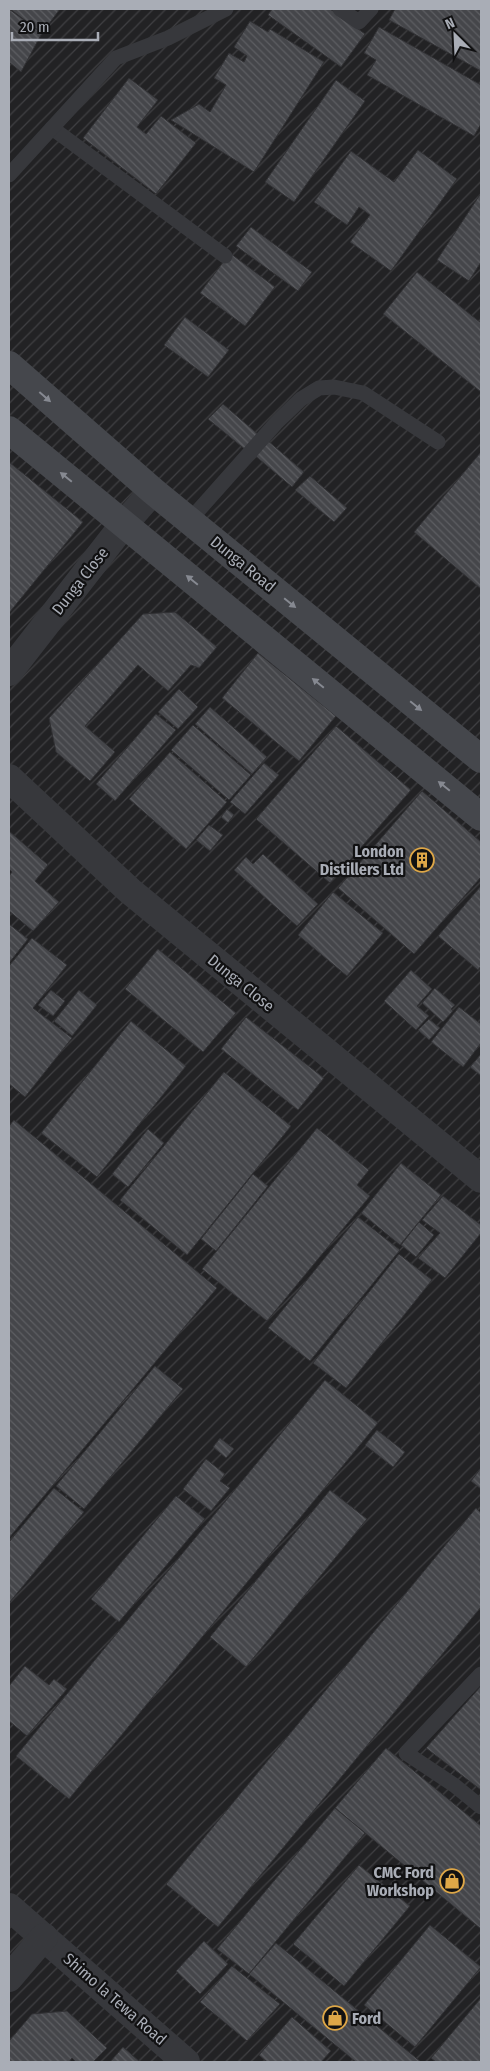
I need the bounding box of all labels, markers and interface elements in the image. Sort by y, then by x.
scale bar [12,10,99,42]
north arrow [430,10,480,60]
text: N [443,14,457,33]
text: 20 m [20,18,50,36]
one-way arrow [39,391,51,403]
one-way arrow [60,471,73,482]
street label: Dunga Road [207,532,279,596]
street label: Dunga Close [48,543,112,618]
one-way arrow [186,574,199,585]
one-way arrow [284,598,297,609]
one-way arrow [312,677,325,688]
one-way arrow [409,700,422,711]
one-way arrow [437,780,450,791]
place label: London Distillers Ltd [320,842,404,879]
building icon: London Distillers Ltd [409,847,435,873]
street label: Dunga Close [204,950,278,1016]
place label: CMC Ford Workshop [367,1863,434,1900]
shop icon: CMC Ford Workshop [439,1868,465,1894]
street label: Shimo la Tewa Road [60,1949,170,2049]
shop icon: Ford [322,2005,348,2031]
place label: Ford [352,2009,381,2028]

